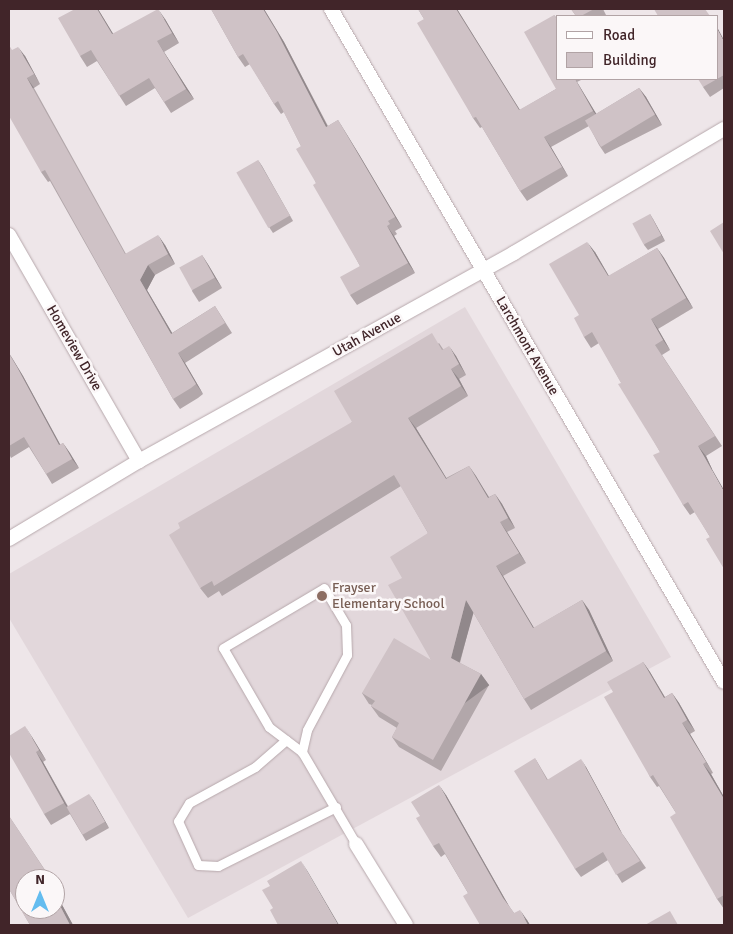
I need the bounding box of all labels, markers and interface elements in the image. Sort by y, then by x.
legend [556,15,718,80]
text: Road [603,26,635,44]
text: Building [603,51,657,69]
street label: Larchmont Avenue [492,294,562,398]
street label: Homeview Drive [43,302,105,394]
street label: Utah Avenue [330,309,404,361]
place label: Frayser Elementary School [332,580,445,612]
marker: Frayser Elementary School [316,590,328,602]
north arrow [15,869,65,919]
text: N [35,871,45,888]

